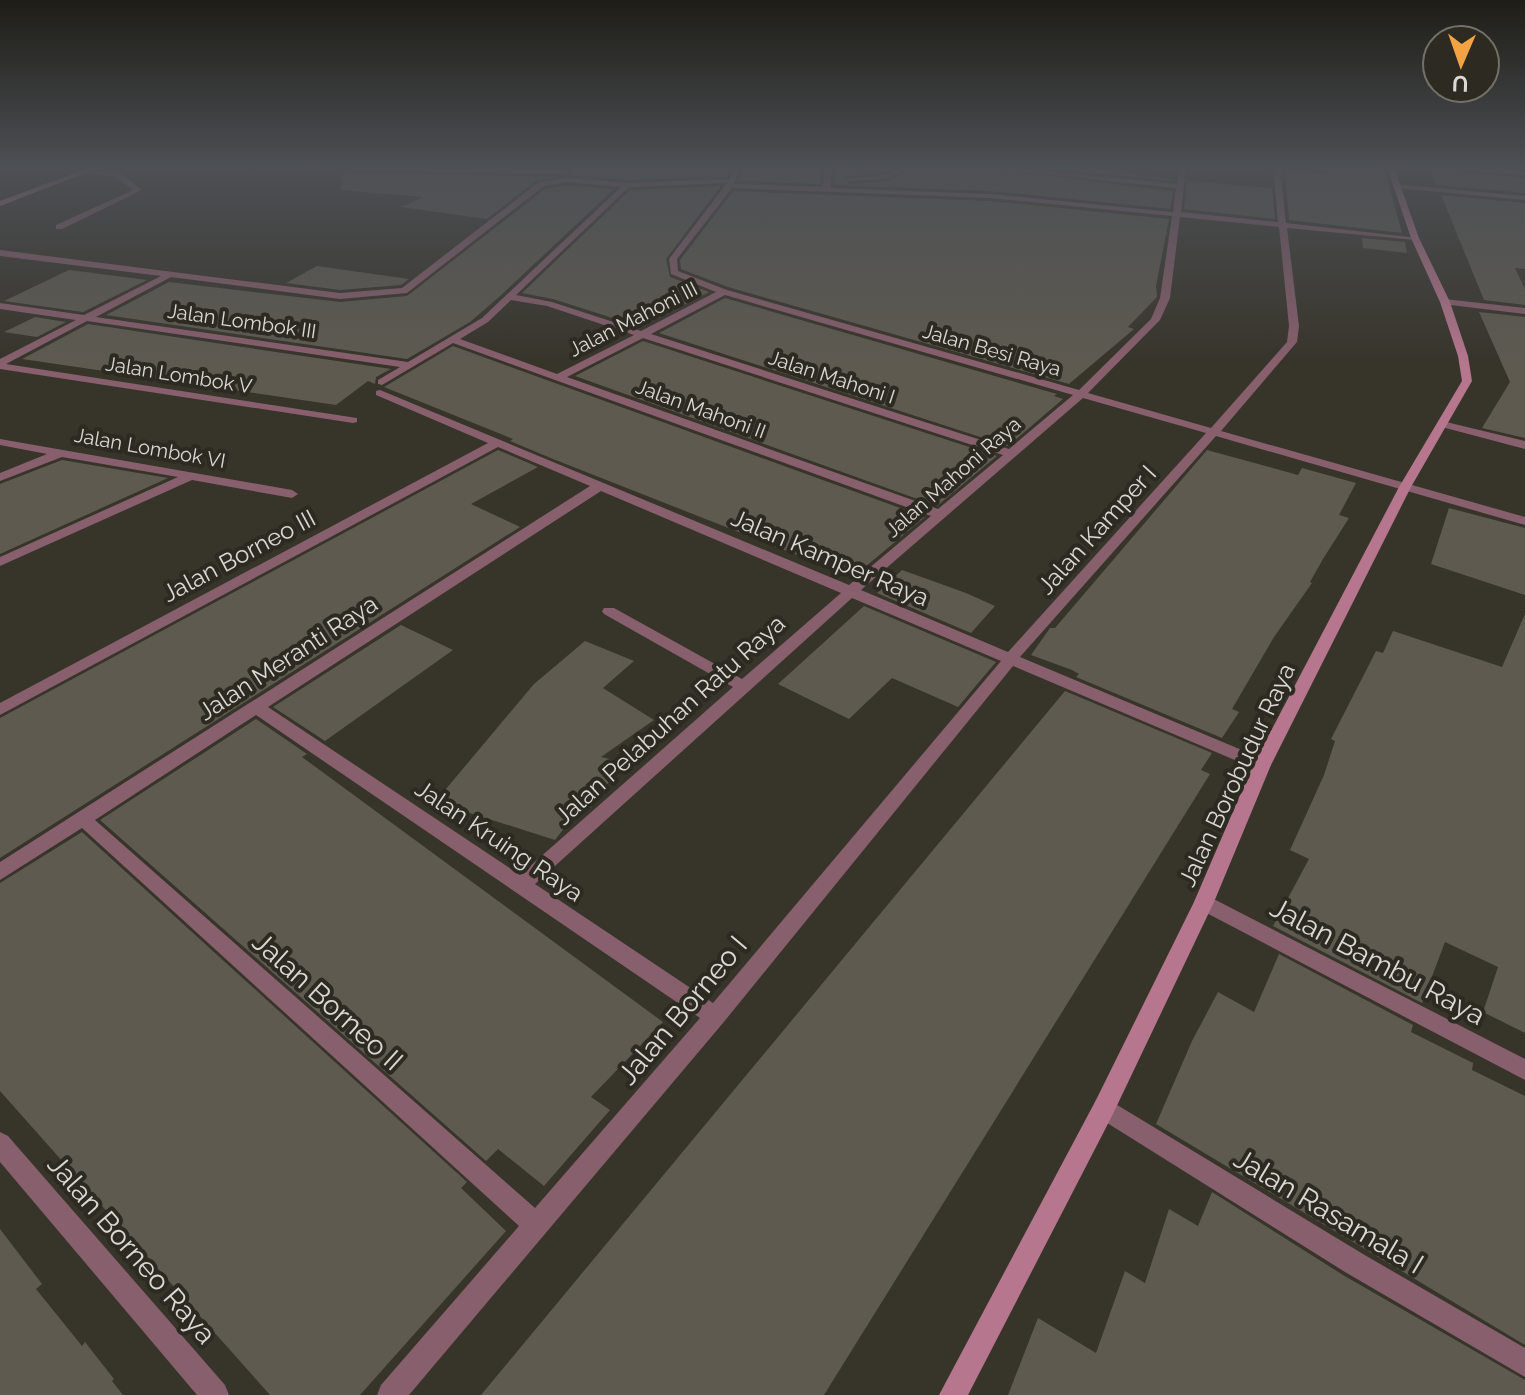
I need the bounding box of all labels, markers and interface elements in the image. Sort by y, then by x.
north arrow [1421,24,1501,104]
text: U [1452,71,1469,97]
street label: Jalan Mahoni III [565,276,701,362]
street label: Jalan Lombok III [166,299,318,343]
street label: Jalan Besi Raya [920,319,1064,381]
street label: Jalan Mahoni I [766,345,898,409]
street label: Jalan Lombok V [104,352,254,398]
street label: Jalan Mahoni II [633,374,769,444]
street label: Jalan Mahoni Raya [880,412,1026,542]
street label: Jalan Lombok VI [73,423,227,473]
street label: Jalan Kamper I [1031,459,1162,600]
street label: Jalan Borneo III [157,503,320,608]
street label: Jalan Kamper Raya [727,503,933,612]
street label: Jalan Meranti Raya [193,589,383,726]
street label: Jalan Pelabuhan Ratu Raya [549,609,791,831]
street label: Jalan Borobudur Raya [1172,659,1301,891]
street label: Jalan Kruing Raya [410,774,589,908]
street label: Jalan Bambu Raya [1265,891,1491,1032]
street label: Jalan Borneo II [246,925,409,1077]
street label: Jalan Borneo I [611,929,754,1091]
street label: Jalan Rasamala I [1228,1142,1429,1281]
street label: Jalan Borneo Raya [41,1148,223,1351]

